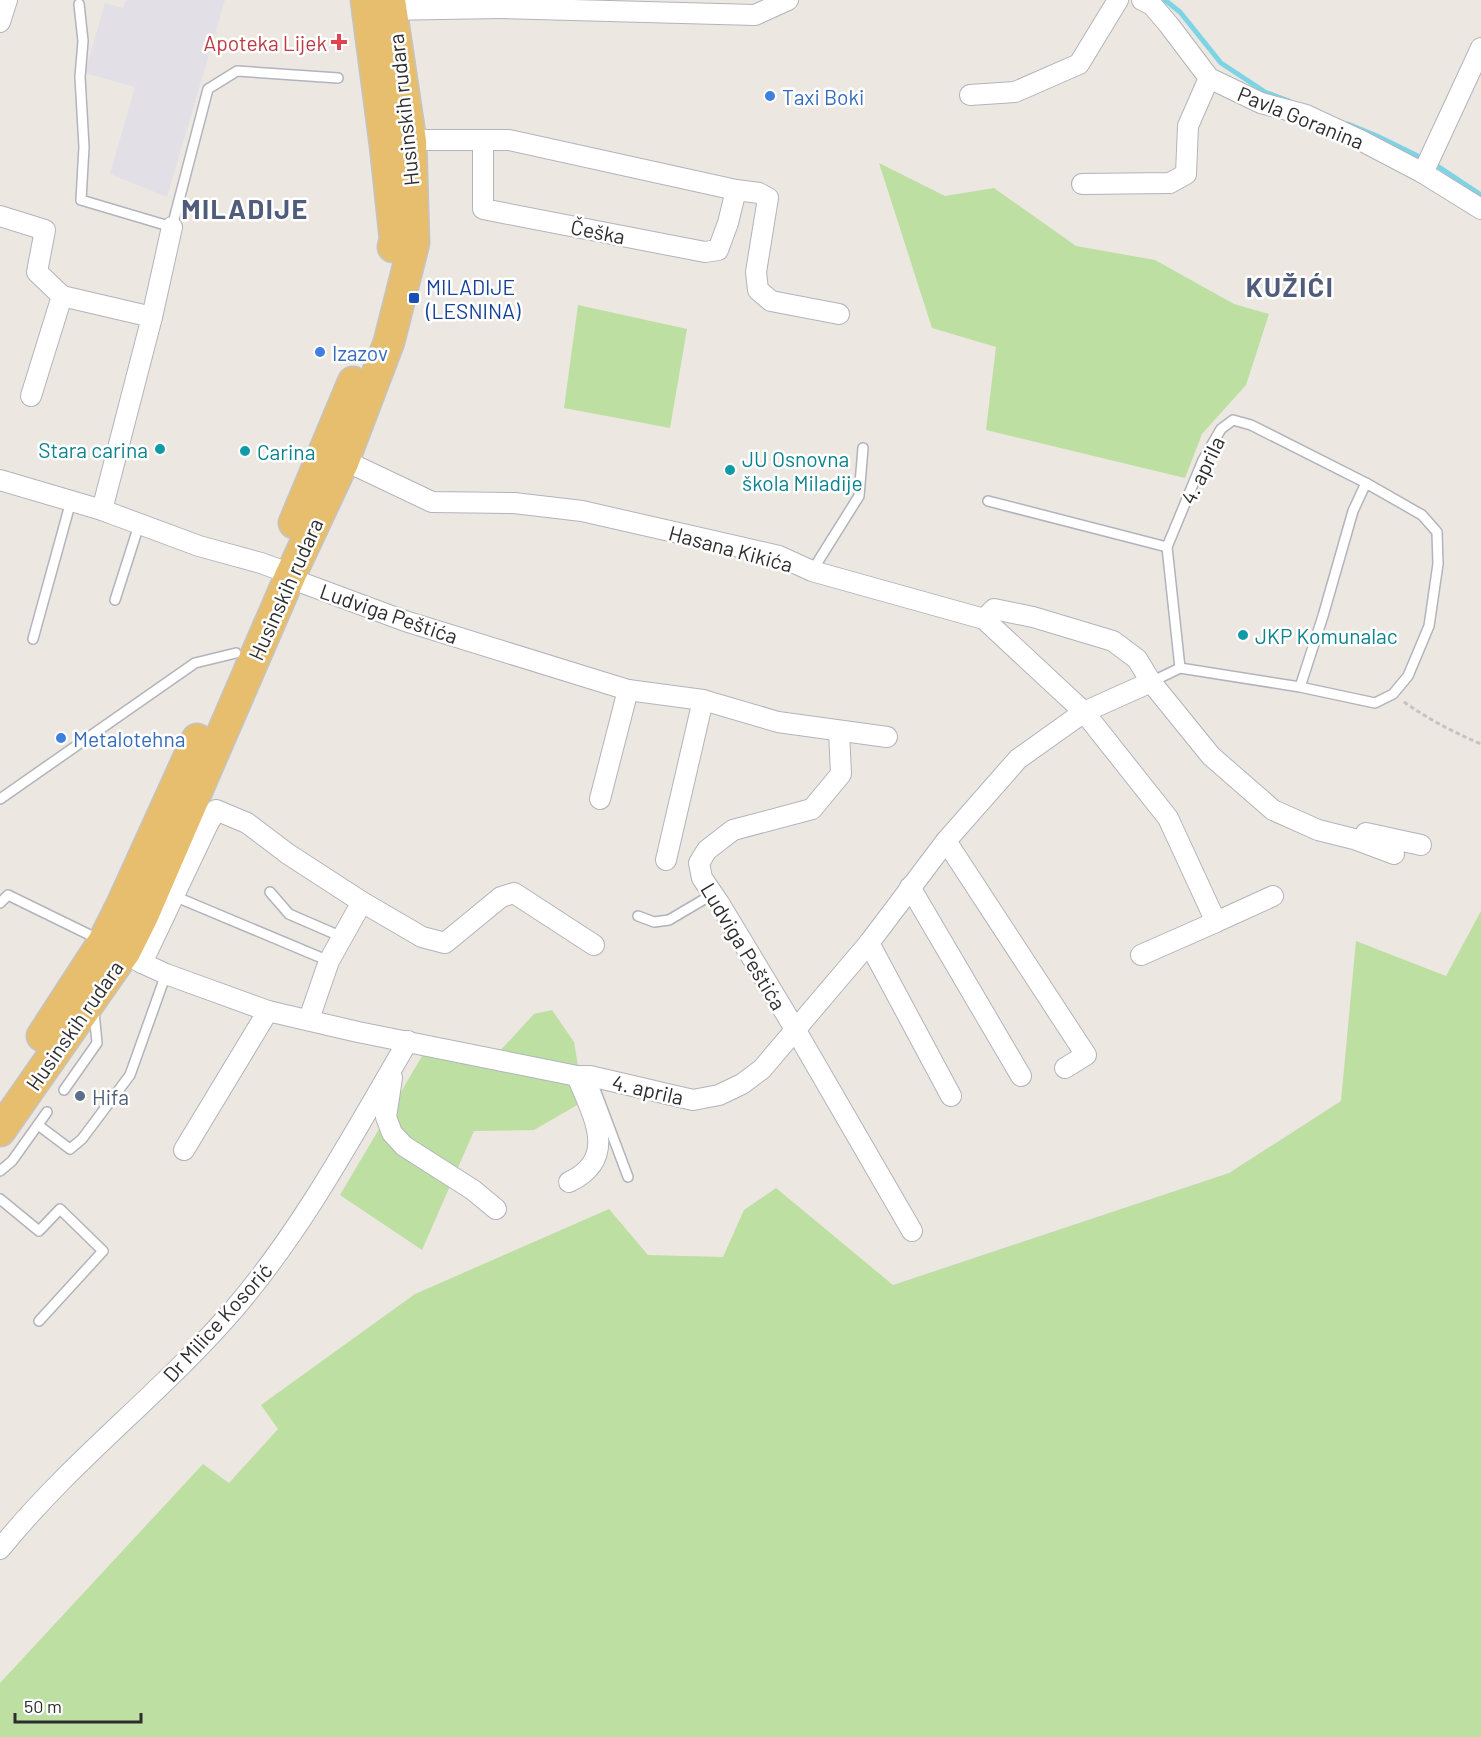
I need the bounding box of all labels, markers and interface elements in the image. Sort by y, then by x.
place label: Apoteka Lijek [204,30,327,55]
street label: Husinskih rudara [383,33,423,187]
marker: Apoteka Lijek [332,35,346,49]
street label: Pavla Goranina [1234,80,1368,154]
place label: Taxi Boki [782,84,864,109]
marker: Taxi Boki [763,89,777,103]
district label: MILADIJE [181,192,309,224]
street label: Češka [569,213,627,249]
district label: KUŽIĆI [1246,270,1334,302]
place label: MILADIJE (LESNINA) [425,274,521,323]
marker: MILADIJE (LESNINA) [407,291,421,305]
place label: Izazov [332,340,388,365]
marker: Izazov [313,345,327,359]
street label: 4. aprila [1175,432,1229,508]
place label: Stara carina [38,437,148,462]
place label: Carina [257,439,315,464]
marker: Stara carina [153,442,167,456]
marker: Carina [238,444,252,458]
place label: JU Osnovna škola Miladije [742,446,863,495]
marker: JU Osnovna škola Miladije [723,463,737,477]
street label: Husinskih rudara [243,514,327,664]
street label: Hasana Kikića [666,519,796,577]
street label: Ludviga Peštića [317,578,461,648]
place label: JKP Komunalac [1255,623,1398,648]
marker: JKP Komunalac [1236,628,1250,642]
place label: Metalotehna [73,726,185,751]
marker: Metalotehna [54,731,68,745]
street label: Ludviga Peštića [696,878,792,1014]
street label: Husinskih rudara [20,955,128,1095]
street label: 4. aprila [610,1069,686,1109]
place label: Hifa [92,1084,129,1109]
marker: Hifa [73,1089,87,1103]
street label: Dr Milice Kosorić [157,1258,277,1386]
scale bar [15,1686,141,1724]
text: 50 m [24,1695,62,1717]

